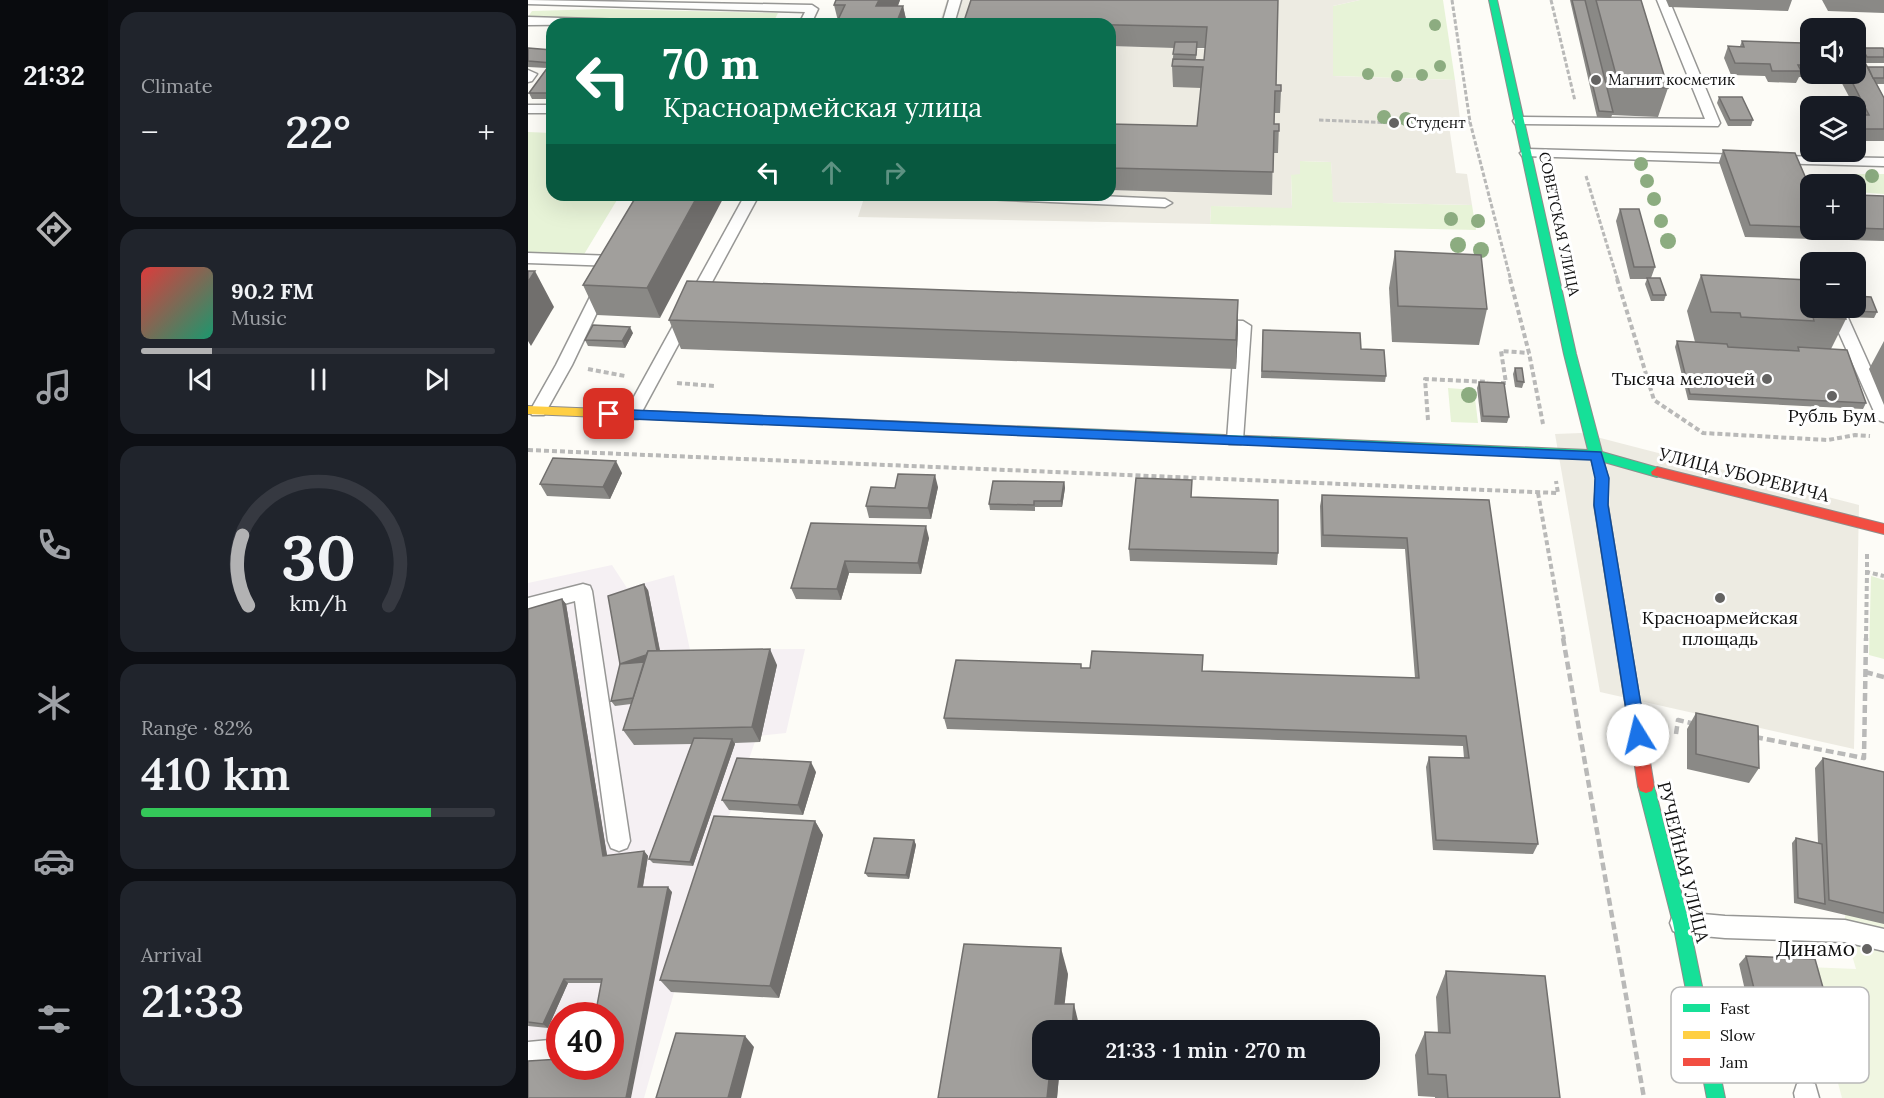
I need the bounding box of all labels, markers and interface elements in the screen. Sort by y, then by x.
map controls [1800,18,1866,318]
button: sound [1800,18,1866,84]
text: 70 m [663,37,759,91]
icon: left [564,42,642,120]
text: 21:32 [23,58,85,92]
place label: Магнит косметик [1608,70,1735,89]
text: Climate [141,73,213,98]
marker: Магнит косметик [1589,73,1603,87]
text: Красноармейская улица [663,90,982,124]
button: layers [1800,96,1866,162]
text: 22° [285,103,351,160]
text: − [141,111,159,153]
text: + [478,111,495,153]
place label: Студент [1406,113,1466,132]
marker: Студент [1387,116,1401,130]
street label: СОВЕТСКАЯ УЛИЦА [1535,150,1584,298]
icon: left [752,156,785,189]
icon: ahead [815,156,848,189]
icon: right [878,156,911,189]
button: + [1800,174,1866,240]
icon: directions [33,208,75,250]
button: − [1800,252,1866,318]
text: 90.2 FM [231,277,314,305]
text: Music [231,305,287,330]
icon: previous [184,363,217,396]
icon: pause [302,363,335,396]
icon: next [420,363,453,396]
icon: music [33,366,75,408]
place label: Тысяча мелочей [1612,367,1755,390]
marker: Тысяча мелочей [1760,372,1774,386]
pin [583,388,634,439]
marker: Рубль Бум [1825,389,1839,403]
icon: arrive [592,397,625,430]
place label: Рубль Бум [1788,404,1876,427]
street label: УЛИЦА УБОРЕВИЧА [1655,442,1833,507]
text: 30 [281,517,355,597]
icon: phone [33,524,75,566]
text: km/h [289,589,347,617]
marker: Красноармейская площадь [1713,591,1727,605]
place label: Красноармейская площадь [1642,606,1798,650]
icon: climate [33,682,75,724]
position arrow [1606,703,1670,767]
text: Range · 82% [141,715,253,740]
text: 410 km [141,745,290,802]
street label: РУЧЕЙНАЯ УЛИЦА [1652,779,1715,945]
icon: car [33,840,75,882]
place label: Динамо [1776,935,1855,962]
text: Arrival [141,942,202,967]
marker: Динамо [1860,942,1874,956]
text: 21:33 [141,972,244,1029]
legend [1671,987,1869,1083]
icon: filters [33,998,75,1040]
text: Fast [1720,998,1751,1018]
speed limit sign: 40 [546,1002,624,1080]
text: Slow [1720,1025,1756,1045]
text: 21:33 · 1 min · 270 m [1106,1036,1306,1064]
text: Jam [1719,1052,1748,1072]

